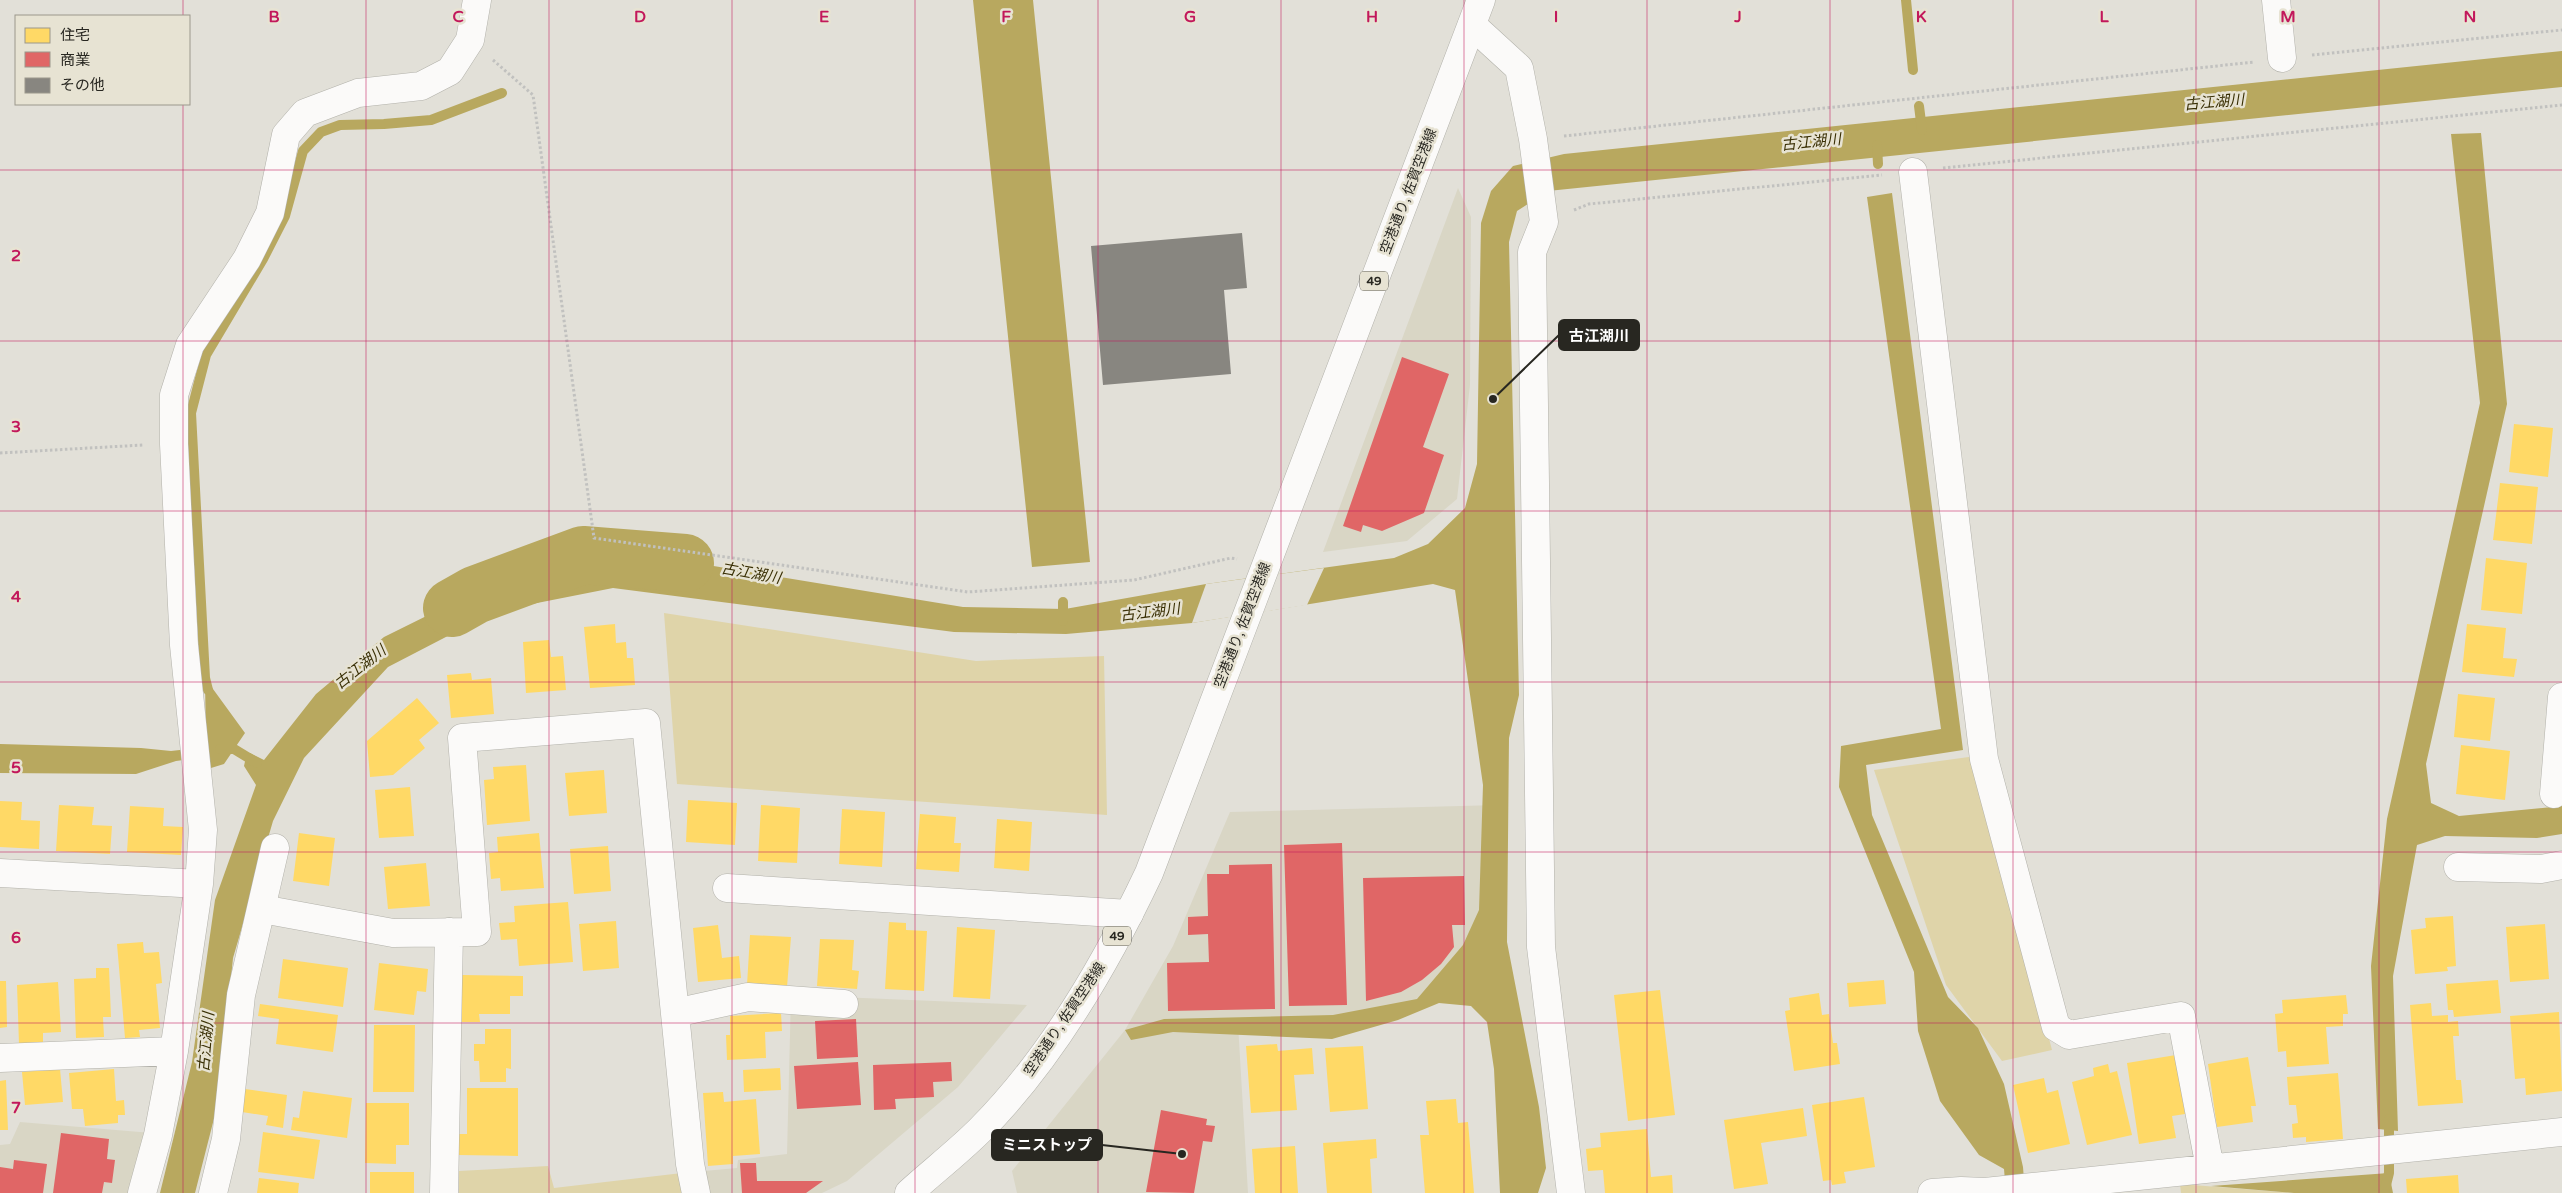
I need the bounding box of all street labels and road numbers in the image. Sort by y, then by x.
street label: 空港通り, 佐賀空港線 [1377,126,1440,256]
road number: 49 [1360,272,1388,290]
street label: 空港通り, 佐賀空港線 [1211,560,1274,690]
road number: 49 [1103,926,1131,946]
street label: 空港通り, 佐賀空港線 [1020,959,1109,1079]

